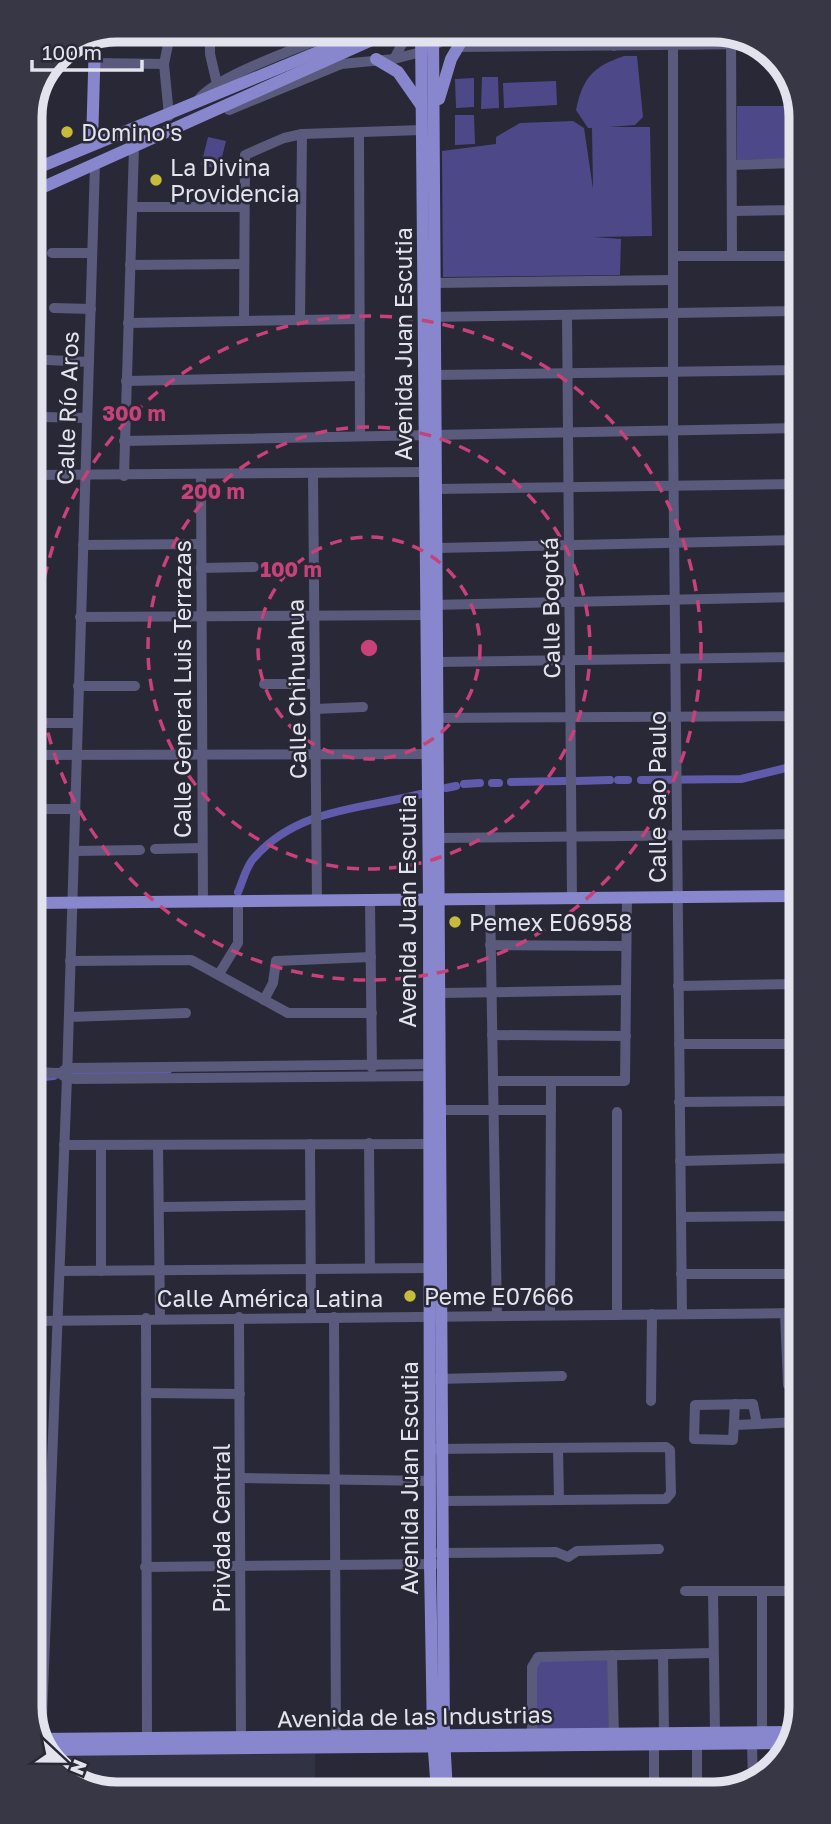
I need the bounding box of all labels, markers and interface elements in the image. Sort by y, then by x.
scale bar [32,28,142,72]
text: 100 m [42,39,102,65]
place label: Domino's [81,118,182,146]
marker: Domino's [59,124,75,140]
place label: La Divina Providencia [170,153,300,207]
marker: La Divina Providencia [148,172,164,188]
street label: Avenida Juan Escutia [389,227,417,461]
street label: Calle Río Aros [50,331,84,485]
text: 300 m [102,400,166,426]
text: 200 m [181,478,245,504]
street label: Calle Bogotá [535,537,565,679]
street label: Calle General Luis Terrazas [168,540,196,838]
text: 100 m [260,556,322,582]
street label: Calle Chihuahua [280,599,312,779]
centre of rings [357,636,381,660]
street label: Calle Sao Paulo [643,711,671,883]
street label: Avenida Juan Escutia [393,794,421,1028]
place label: Pemex E06958 [469,908,632,936]
marker: Pemex E06958 [447,914,463,930]
place label: Peme E07666 [424,1282,574,1310]
street label: Calle América Latina [157,1284,383,1312]
marker: Peme E07666 [402,1288,418,1304]
street label: Avenida Juan Escutia [395,1361,423,1595]
street label: Privada Central [207,1443,235,1613]
street label: Avenida de las Industrias [277,1700,553,1732]
north arrow [28,1726,98,1796]
text: N [66,1757,93,1779]

